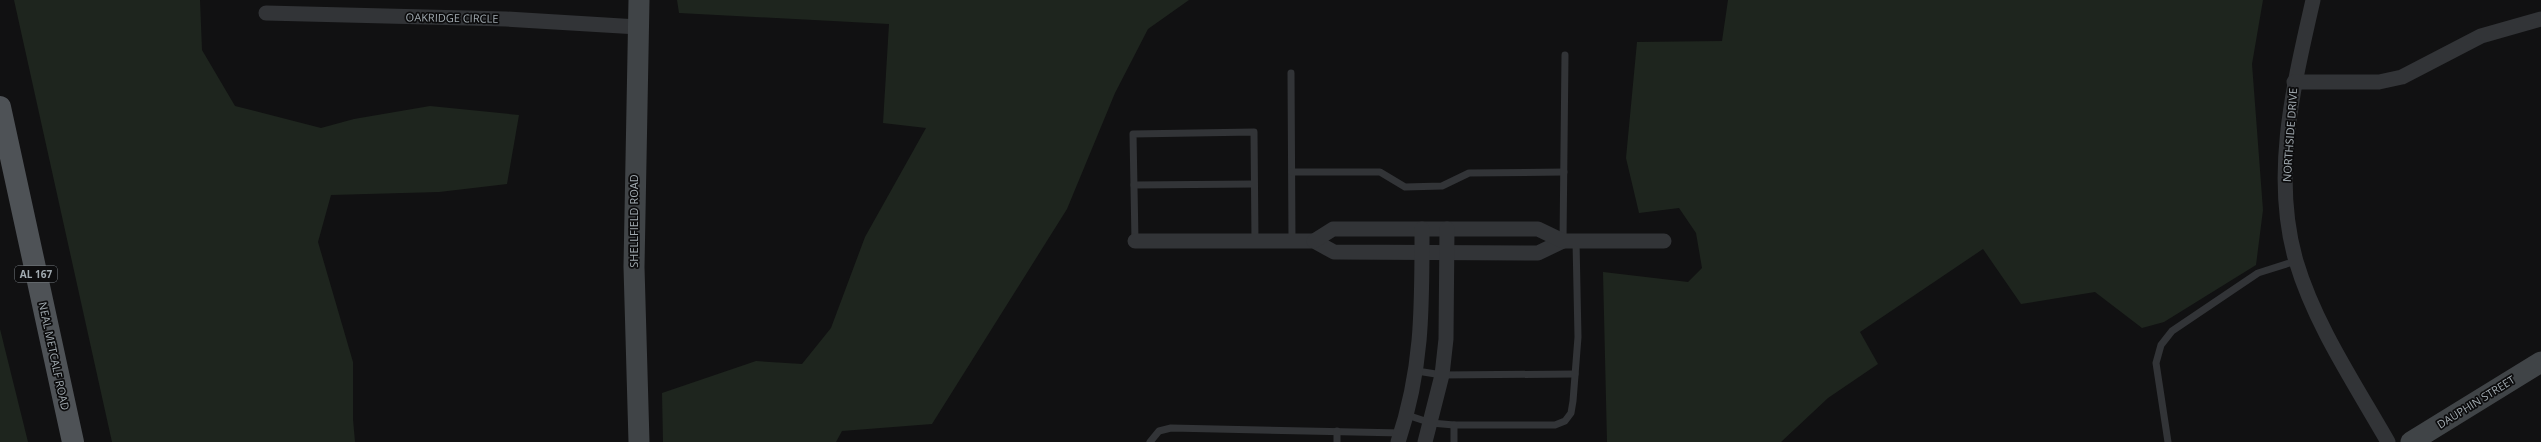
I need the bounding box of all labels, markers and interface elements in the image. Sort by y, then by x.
street label: OAKRIDGE CIRCLE [406,9,498,26]
street label: NORTHSIDE DRIVE [2279,87,2300,183]
street label: SHELLFIELD ROAD [626,174,641,268]
road number: AL 167 [15,266,57,282]
street label: NEAL METCALF ROAD [36,300,73,411]
street label: DAUPHIN STREET [2434,372,2517,432]

